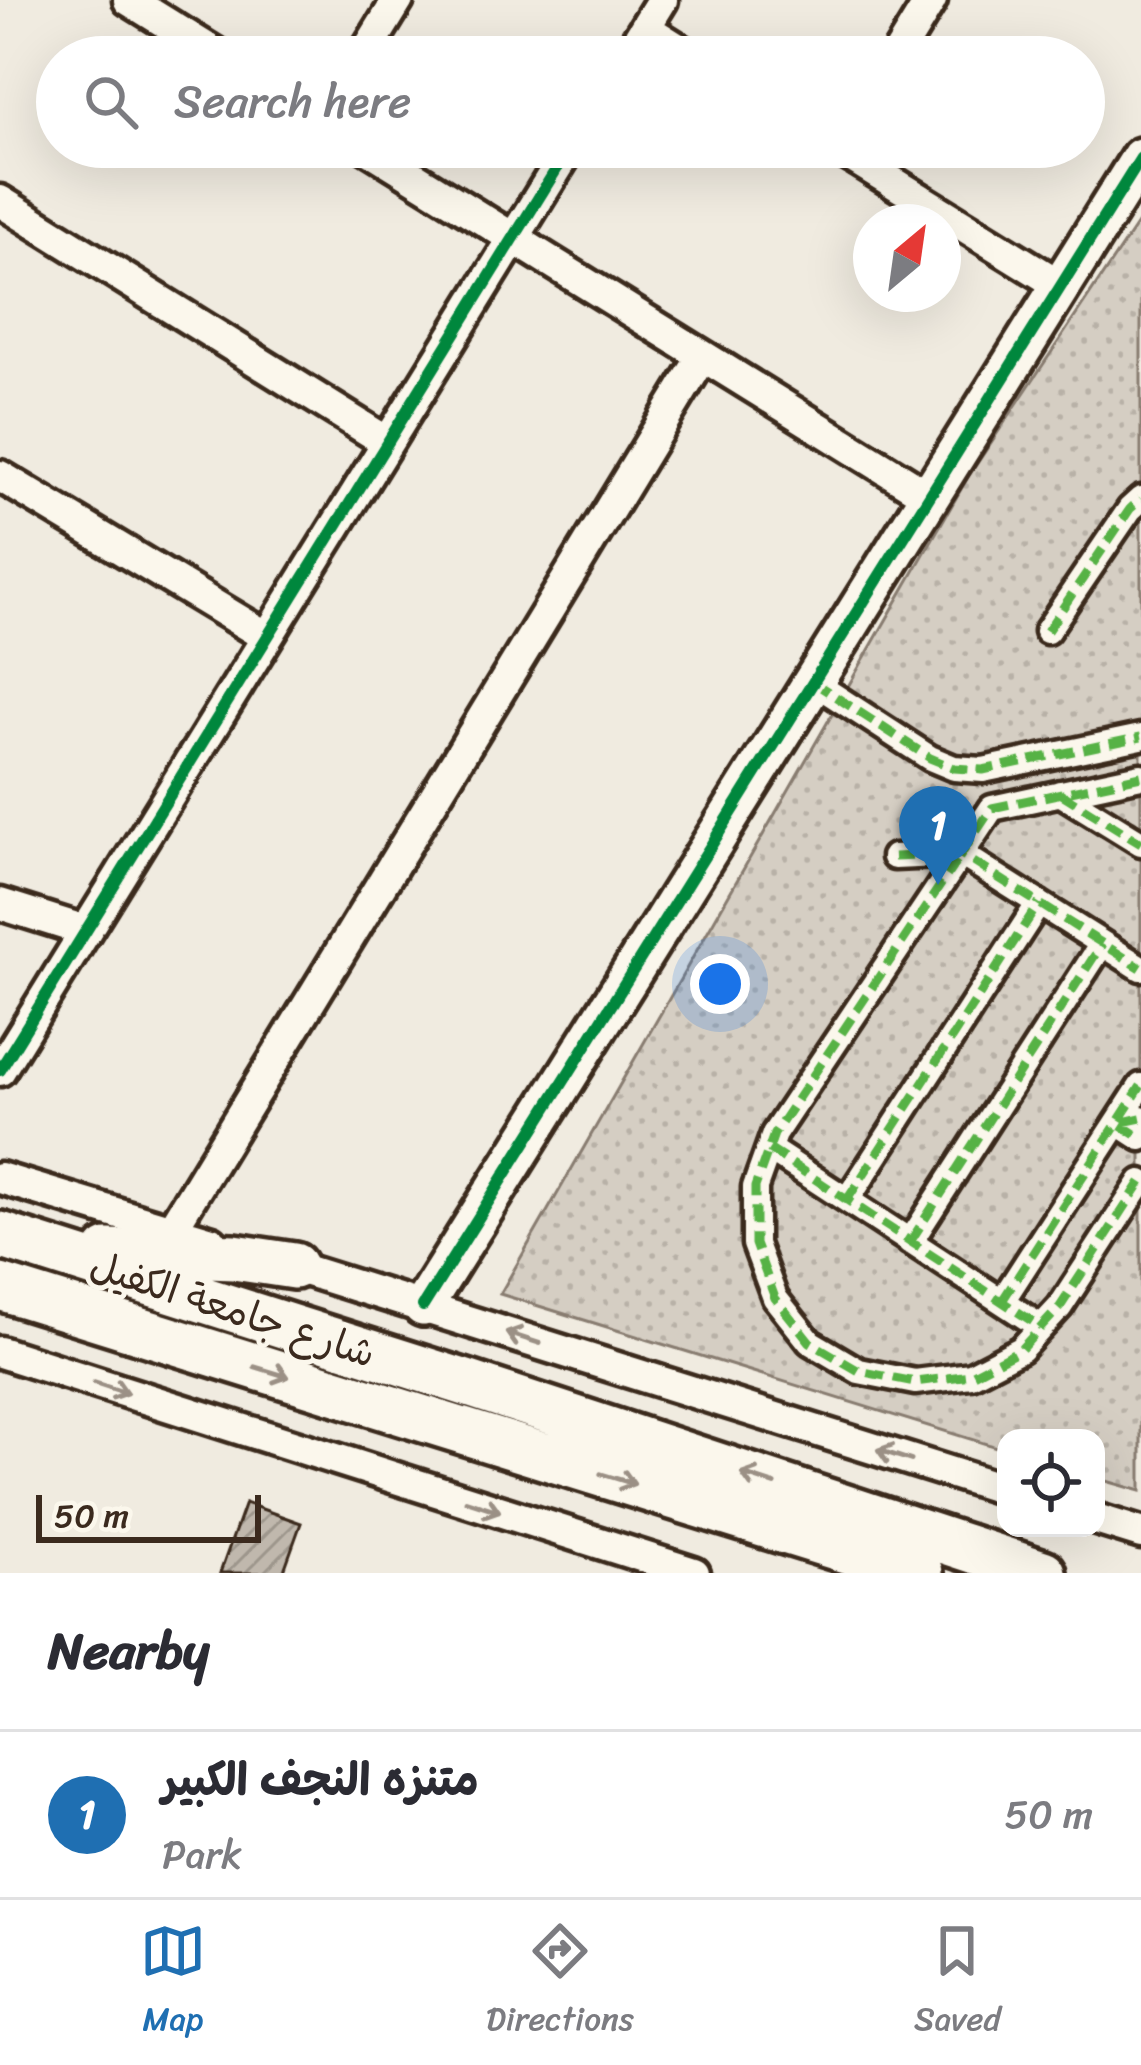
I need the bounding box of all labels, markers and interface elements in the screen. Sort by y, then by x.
search box [36,36,1105,168]
text: Search here [174,62,411,142]
icon: search [78,69,144,135]
north arrow [853,204,961,312]
pin: 1 [899,786,977,885]
your location [690,954,750,1014]
street label: شارع جامعة الكفيل [81,1230,385,1388]
one-way arrow [504,1325,542,1347]
one-way arrow [252,1362,290,1384]
one-way arrow [92,1378,130,1400]
map controls [997,1429,1105,1537]
button: locate [997,1429,1105,1537]
one-way arrow [876,1443,914,1465]
one-way arrow [740,1467,778,1489]
one-way arrow [598,1469,636,1491]
text: 50 m [54,1487,129,1545]
scale bar [36,1489,261,1542]
one-way arrow [463,1496,501,1518]
text: Nearby [48,1606,209,1696]
text: متنزه النجف الكبير [162,1740,479,1820]
text: 1 [79,1780,95,1849]
text: 50 m [1004,1780,1093,1849]
text: Park [162,1820,242,1889]
tab: Map [140,1918,206,2048]
tab: Directions [486,1918,634,2048]
tab: Saved [914,1918,1001,2048]

